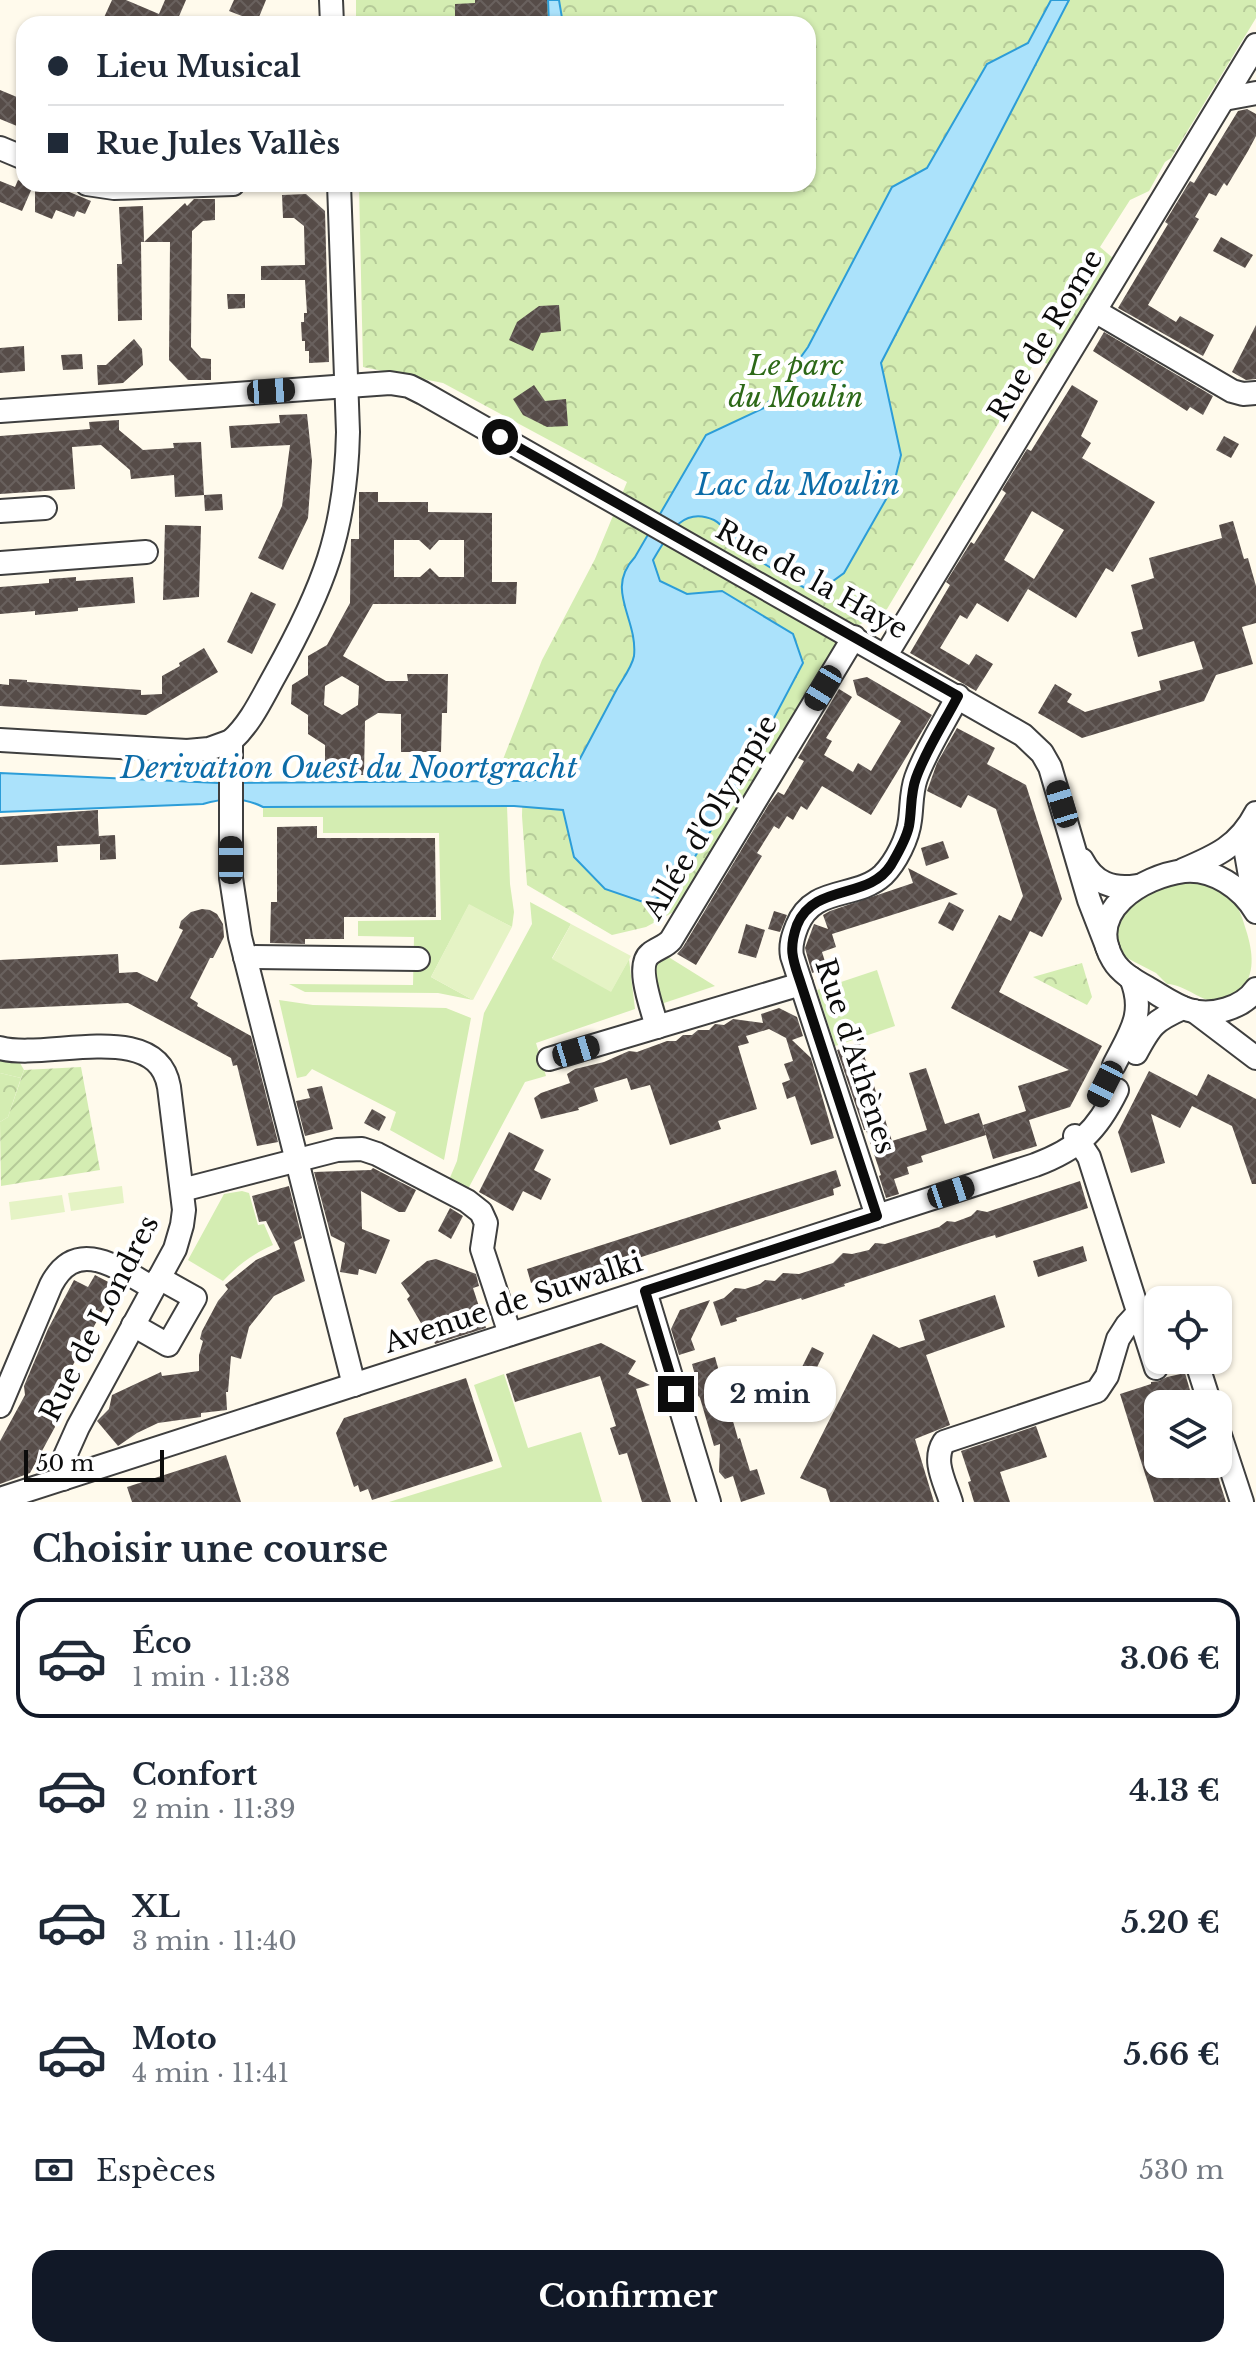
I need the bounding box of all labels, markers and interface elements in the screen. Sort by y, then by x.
text: Lieu Musical [96,48,301,85]
text: Rue Jules Vallès [96,125,340,162]
street label: Rue de Rome [980,243,1110,427]
park label: Le parc du Moulin [729,348,863,415]
car [246,377,296,405]
route start [482,419,518,455]
water label: Lac du Moulin [695,466,900,503]
street label: Rue de la Haye [710,512,914,647]
car [800,661,846,715]
street label: Allée d'Olympie [635,709,785,927]
water label: Derivation Ouest du Noortgracht [119,749,578,786]
car [1044,778,1080,830]
car [219,836,243,884]
street label: Rue d'Athènes [807,954,904,1158]
car [550,1033,602,1069]
car [1083,1057,1127,1111]
car [924,1173,978,1211]
street label: Rue de Londres [32,1209,166,1427]
street label: Avenue de Suwalki [379,1244,647,1361]
map controls [1144,1286,1232,1478]
button: locate [1144,1286,1232,1374]
callout: 2 min [704,1366,836,1422]
route end [658,1376,694,1412]
text: 2 min [730,1378,810,1410]
button: layers [1144,1390,1232,1478]
scale bar [24,1446,164,1482]
text: 50 m [36,1450,94,1477]
text: Choisir une course [32,1527,388,1572]
icon: car [36,1622,108,1694]
text: Éco [132,1624,192,1661]
text: 3.06 € [1120,1640,1220,1677]
text: 1 min · 11:38 [132,1661,290,1693]
icon: car [36,1754,108,1826]
text: Confort [132,1756,257,1793]
text: 4.13 € [1129,1772,1220,1809]
text: 2 min · 11:39 [132,1793,296,1825]
icon: car [36,1886,108,1958]
text: XL [132,1888,180,1925]
text: 5.20 € [1121,1904,1220,1941]
text: 3 min · 11:40 [132,1925,297,1957]
icon: car [36,2018,108,2090]
text: Moto [132,2020,217,2057]
text: 5.66 € [1123,2036,1220,2073]
text: 4 min · 11:41 [132,2057,289,2089]
icon: cash [32,2148,76,2192]
text: Espèces [96,2152,216,2189]
text: 530 m [1139,2154,1224,2186]
button: Confirmer [32,2250,1224,2342]

